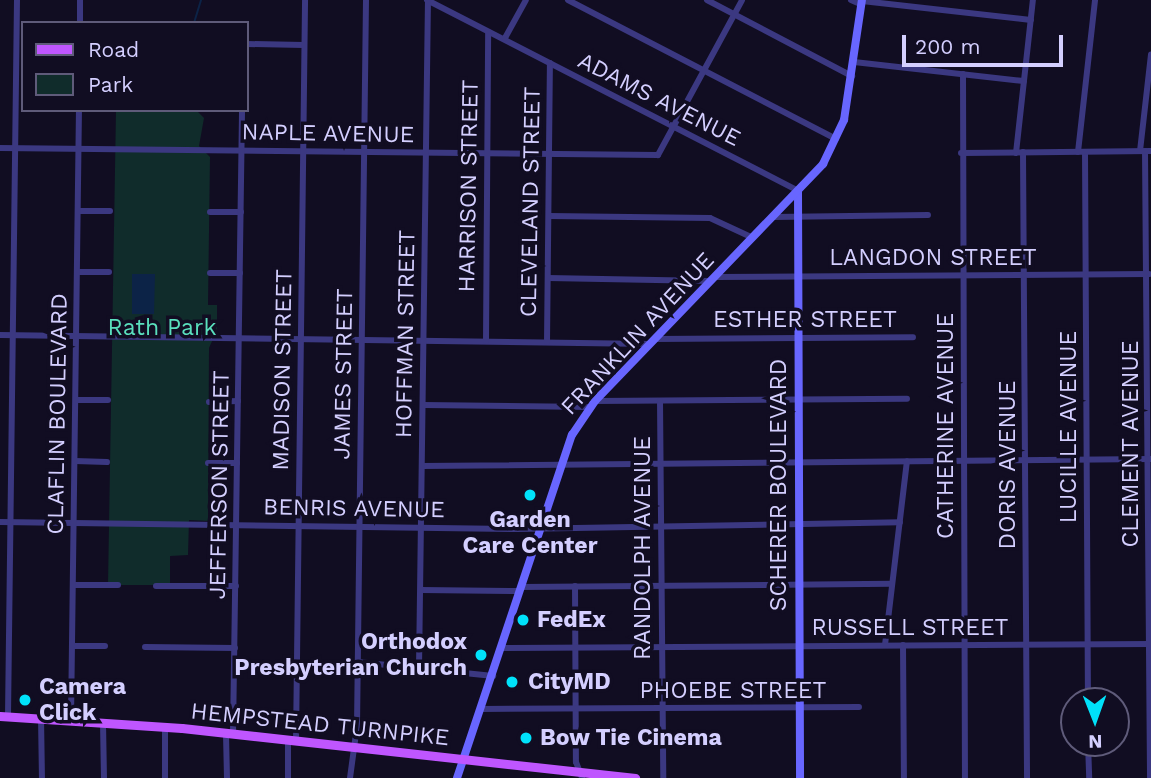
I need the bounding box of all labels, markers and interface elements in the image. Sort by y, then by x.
legend [21,21,248,112]
scale bar [906,21,1067,65]
text: 200 m [915,34,981,59]
text: Road [88,37,139,62]
street label: ADAMS AVENUE [573,47,745,153]
text: Park [88,72,133,97]
street label: HARRISON STREET [453,79,485,293]
street label: CLEVELAND STREET [515,87,547,317]
street label: NAPLE AVENUE [241,119,415,149]
street label: HOFFMAN STREET [390,230,422,438]
street label: LANGDON STREET [829,244,1037,272]
street label: FRANKLIN AVENUE [555,247,721,421]
street label: MADISON STREET [267,269,299,471]
street label: JAMES STREET [329,288,359,460]
street label: CLAFLIN BOULEVARD [42,293,74,535]
street label: ESTHER STREET [713,306,897,334]
street label: CATHERINE AVENUE [932,312,960,540]
park label: Rath Park [107,314,217,342]
street label: LUCILLE AVENUE [1055,330,1083,524]
street label: CLEMENT AVENUE [1117,340,1145,548]
street label: SCHERER BOULEVARD [765,359,793,611]
street label: JEFFERSON STREET [204,370,236,600]
street label: DORIS AVENUE [994,380,1022,550]
street label: RANDOLPH AVENUE [629,436,657,660]
marker: Garden Care Center [522,487,538,503]
street label: BENRIS AVENUE [263,494,445,524]
place label: Garden Care Center [462,506,598,560]
place label: FedEx [537,606,606,634]
marker: FedEx [515,612,531,628]
street label: RUSSELL STREET [811,614,1009,642]
place label: Orthodox Presbyterian Church [234,628,467,682]
marker: Orthodox Presbyterian Church [473,647,489,663]
place label: CityMD [528,668,611,696]
marker: CityMD [502,672,522,692]
place label: Camera Click [39,673,126,727]
street label: PHOEBE STREET [640,677,826,705]
north arrow [1060,687,1130,757]
marker: Camera Click [17,692,33,708]
street label: HEMPSTEAD TURNPIKE [189,698,451,752]
place label: Bow Tie Cinema [540,724,723,752]
marker: Bow Tie Cinema [518,730,534,746]
text: N [1088,730,1103,753]

